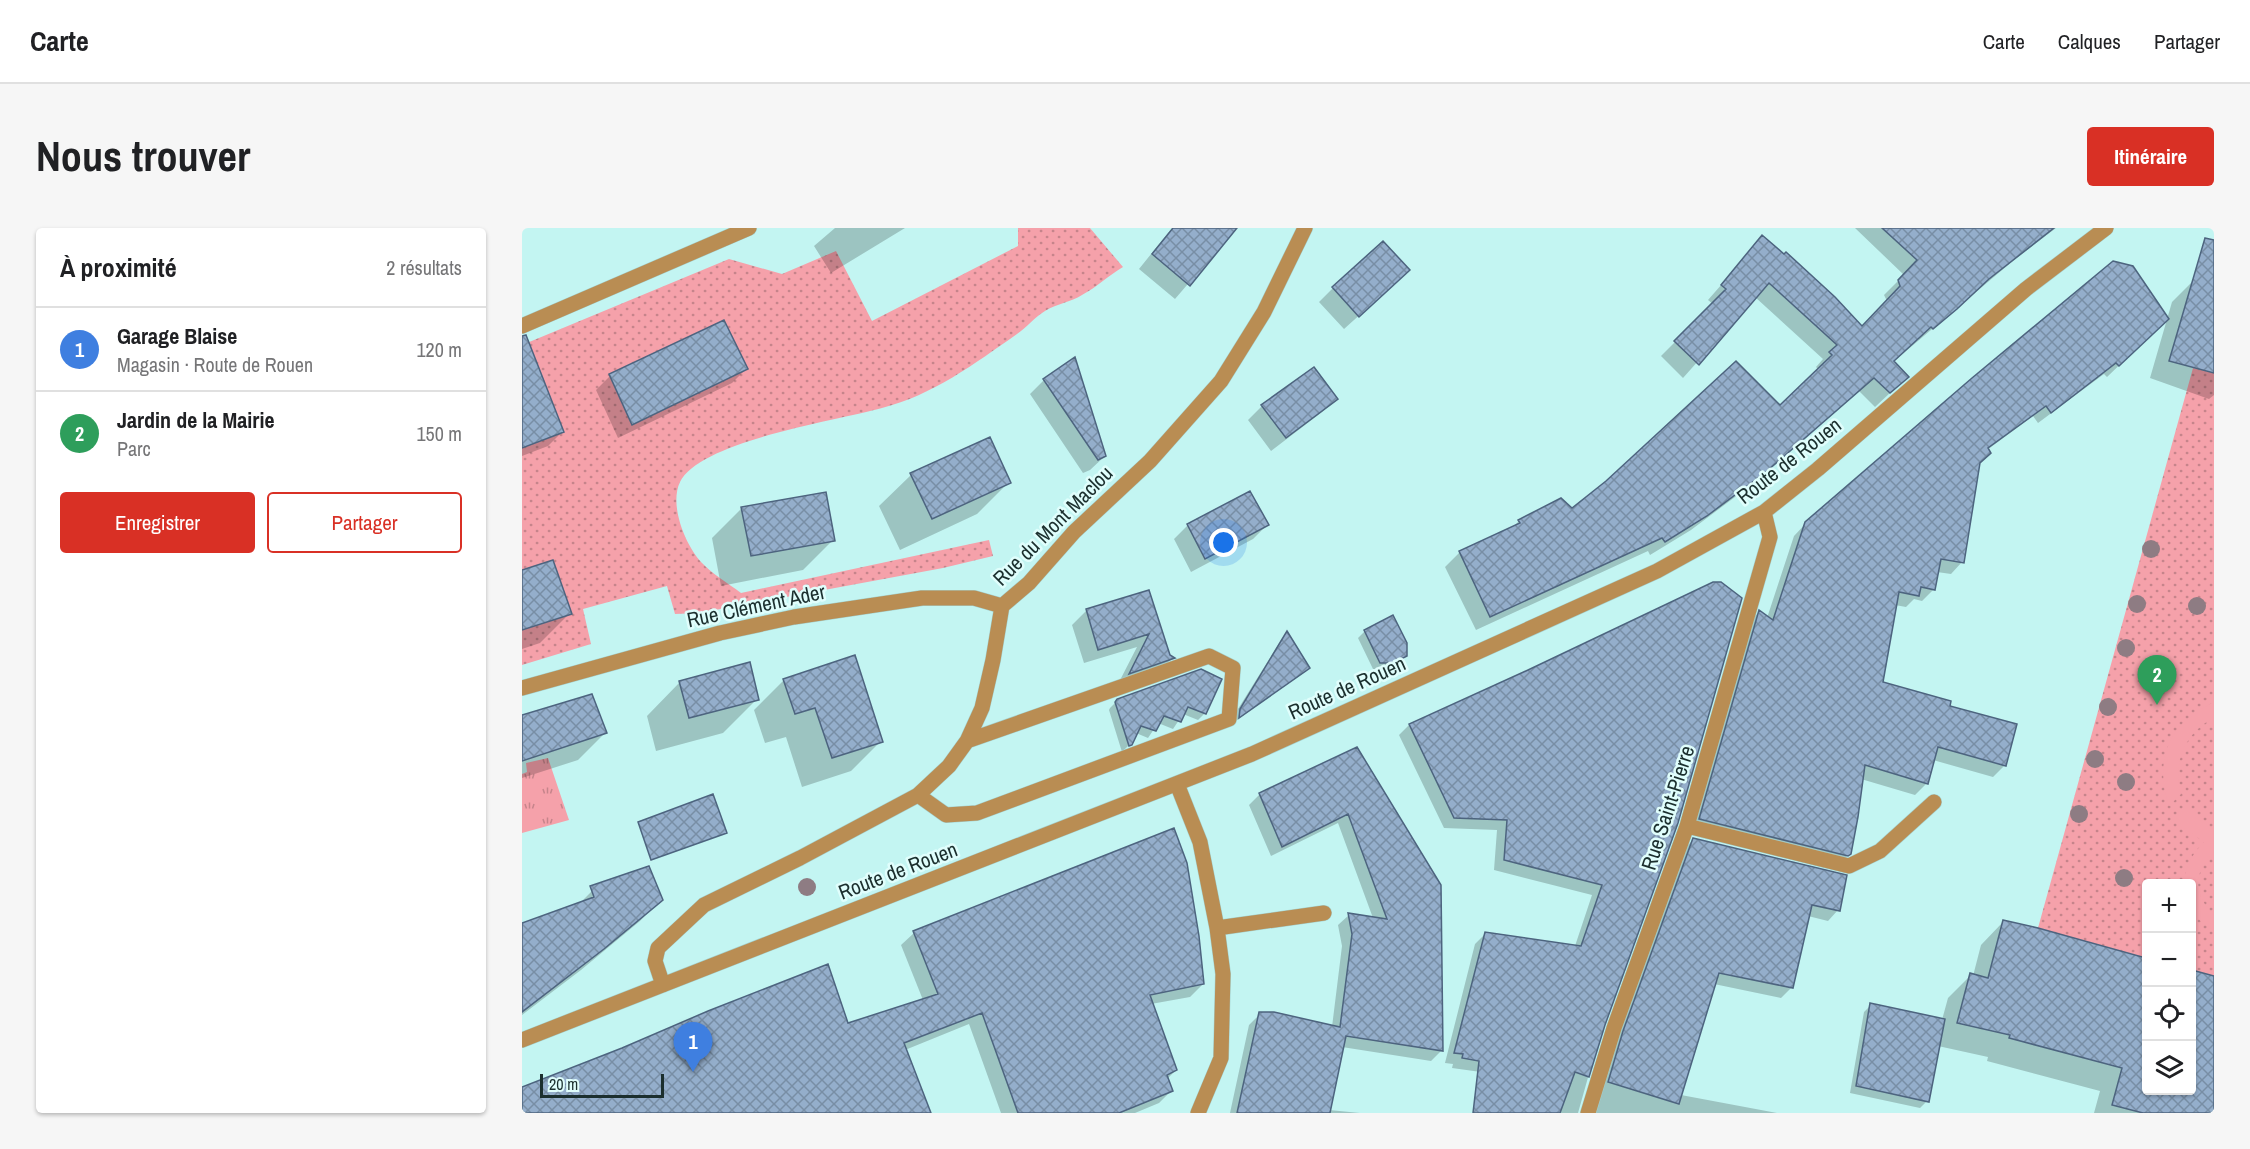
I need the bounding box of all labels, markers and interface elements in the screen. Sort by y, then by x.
text: Carte [30,22,89,60]
text: Carte [1983,27,2025,56]
text: Calques [2058,27,2121,56]
text: Partager [2154,27,2220,56]
button: Itinéraire [2087,127,2214,186]
text: Nous trouver [36,128,250,184]
text: À proximité [60,250,177,285]
text: 2 résultats [386,254,462,281]
text: Garage Blaise [117,321,237,351]
text: 1 [75,336,84,363]
text: 120 m [416,336,462,363]
text: Magasin · Route de Rouen [117,351,313,378]
text: Jardin de la Mairie [117,405,274,435]
street label: Route de Rouen [1730,411,1847,511]
text: 2 [75,420,84,447]
text: 150 m [416,420,462,447]
text: Parc [117,435,151,462]
street label: Rue du Mont Maclou [986,459,1119,592]
button: Enregistrer [60,492,255,553]
button: Partager [267,492,462,553]
your location [1209,528,1238,557]
street label: Rue Clément Ader [684,577,828,634]
street label: Route de Rouen [1284,649,1410,726]
pin: 2 [2138,656,2176,705]
street label: Rue Saint-Pierre [1634,742,1701,874]
street label: Route de Rouen [834,835,962,907]
map controls [2142,879,2196,1095]
button: + [2142,879,2196,933]
button: − [2142,933,2196,987]
button: locate [2142,987,2196,1041]
pin: 1 [674,1022,712,1072]
button: layers [2142,1041,2196,1095]
scale bar [540,1071,664,1098]
text: 20 m [549,1073,578,1095]

